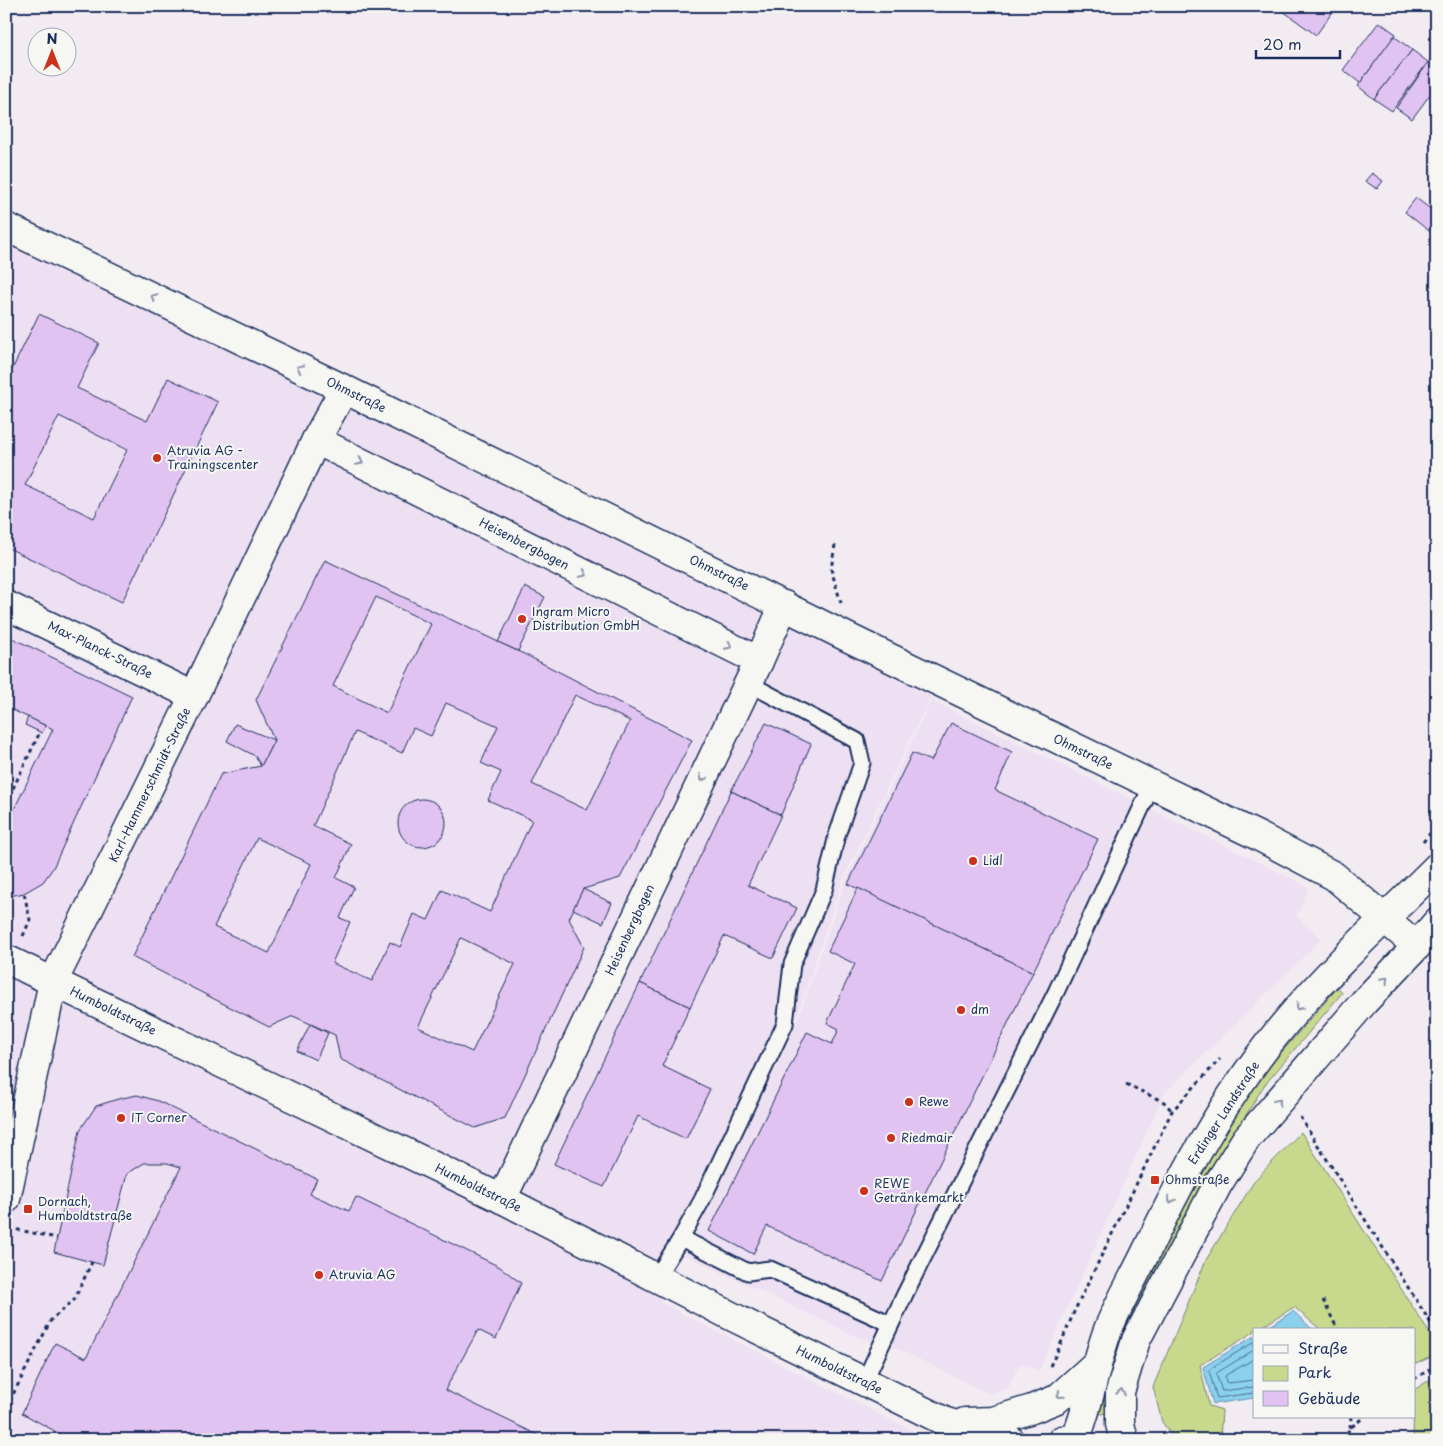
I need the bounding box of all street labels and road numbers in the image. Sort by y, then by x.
street label: Ohmstraße [324,372,389,416]
street label: Heisenbergbogen [476,513,572,574]
street label: Ohmstraße [687,550,752,594]
street label: Max-Planck-Straße [45,616,156,682]
street label: Karl-Hammerschmidt-Straße [104,704,194,865]
street label: Ohmstraße [1051,729,1116,773]
street label: Heisenbergbogen [600,881,658,978]
street label: Humboldtstraße [67,981,160,1039]
street label: Erdinger Landstraße [1183,1057,1263,1168]
street label: Humboldtstraße [432,1158,525,1216]
street label: Humboldtstraße [793,1340,886,1398]

